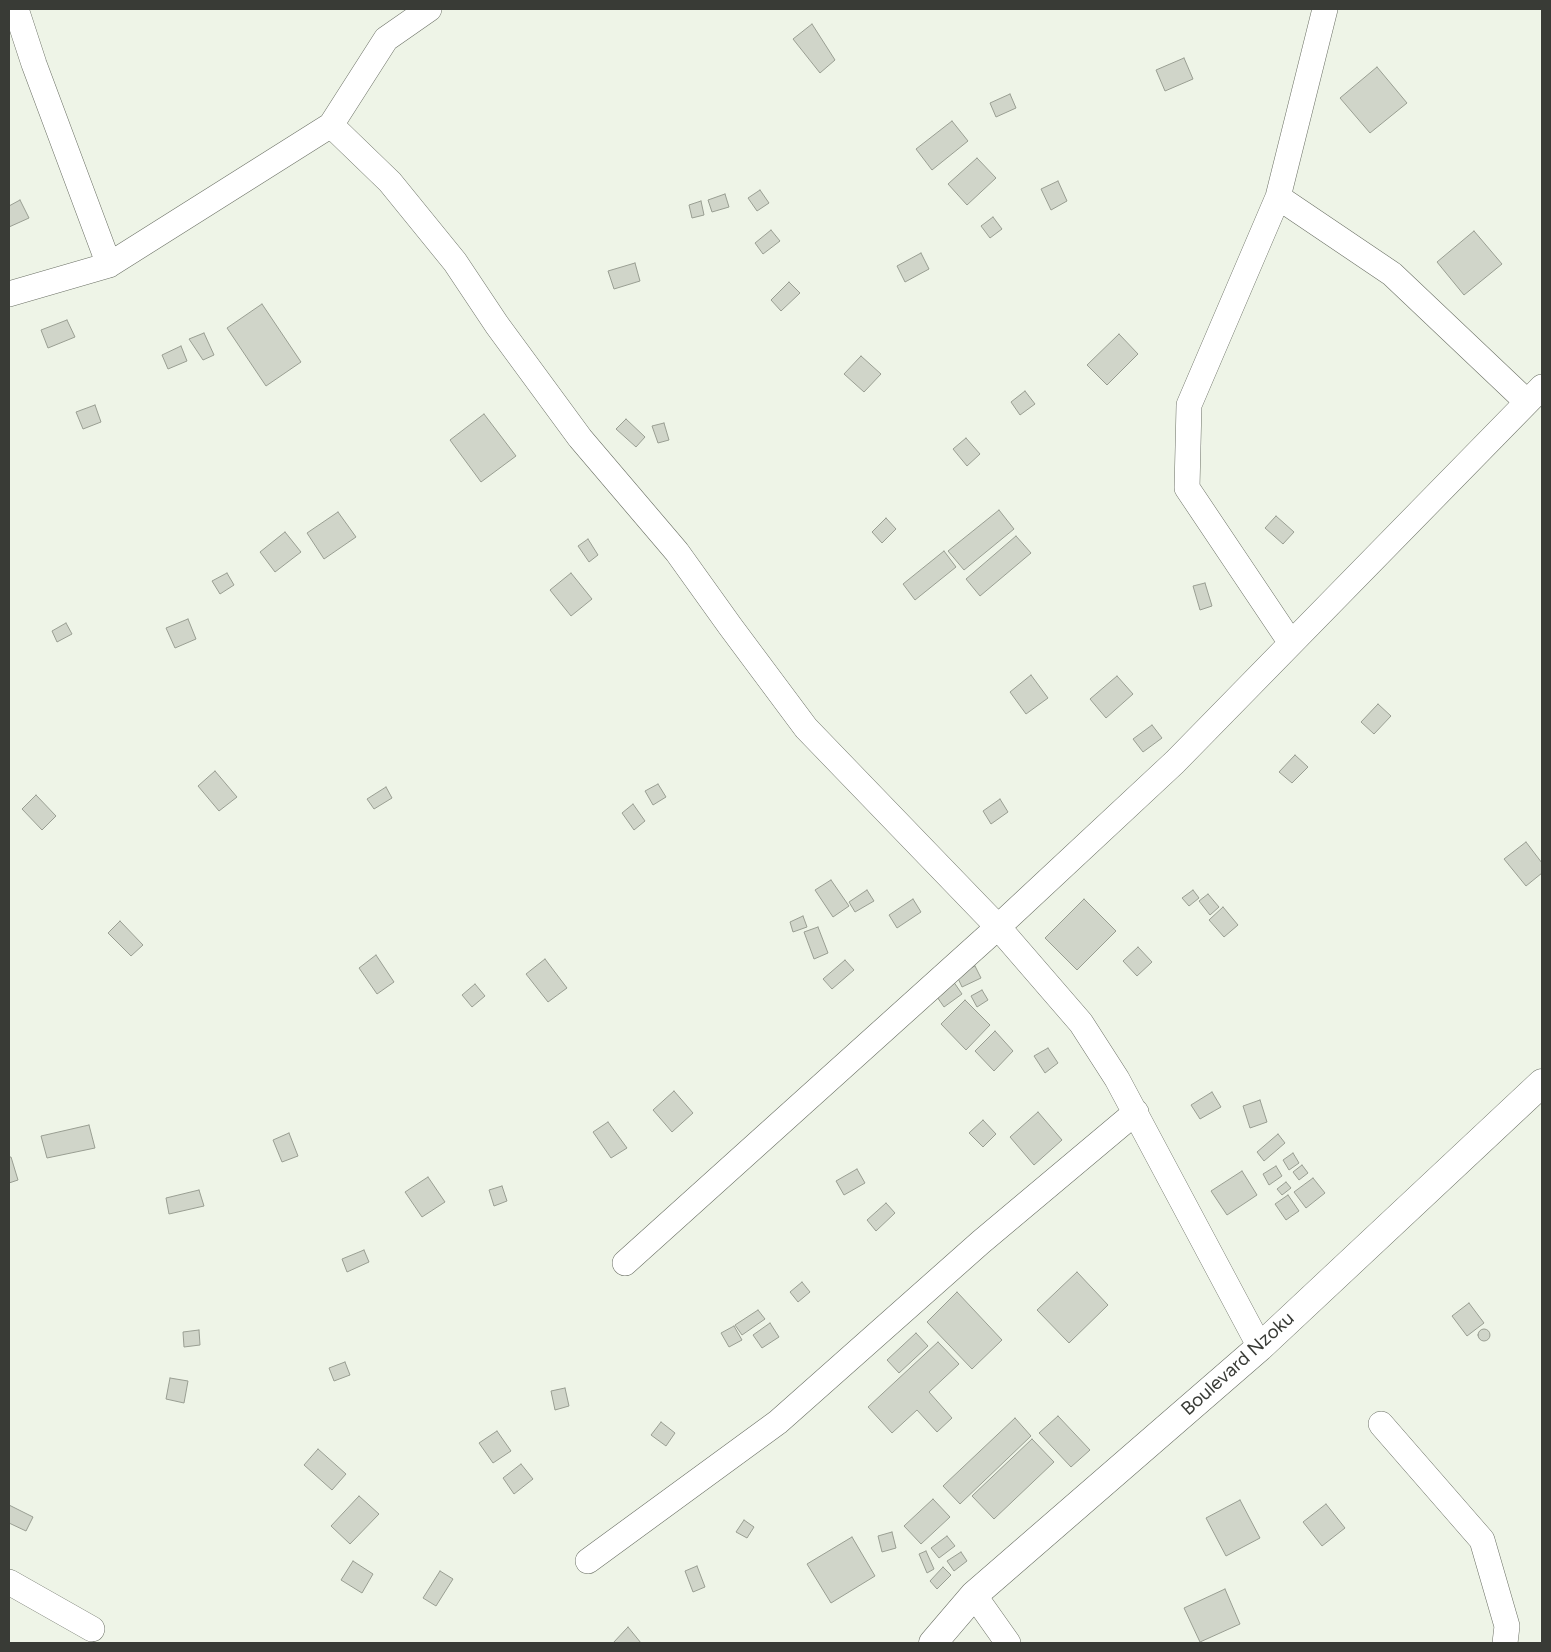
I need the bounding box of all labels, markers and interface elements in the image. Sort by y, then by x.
street label: Boulevard Nzoku [1177,1307,1299,1421]

